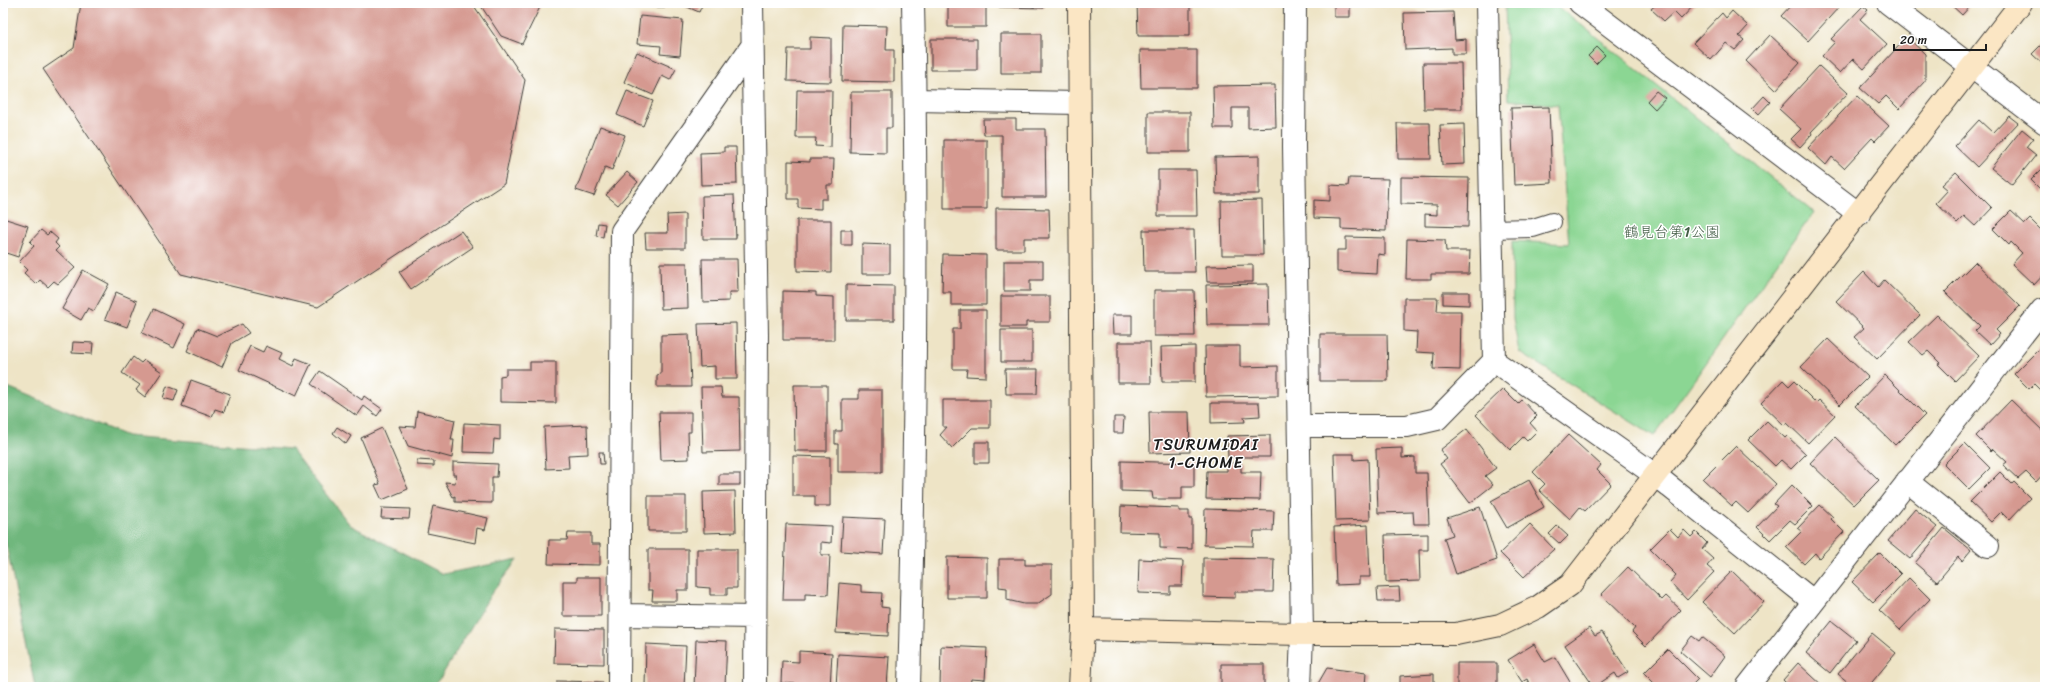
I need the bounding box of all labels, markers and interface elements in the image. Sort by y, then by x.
scale bar [1894,26,1986,52]
text: 20 m [1900,29,1927,51]
park label: 鶴見台第1公園 [1624,219,1720,245]
district label: TSURUMIDAI 1-CHOME [1153,430,1259,477]

